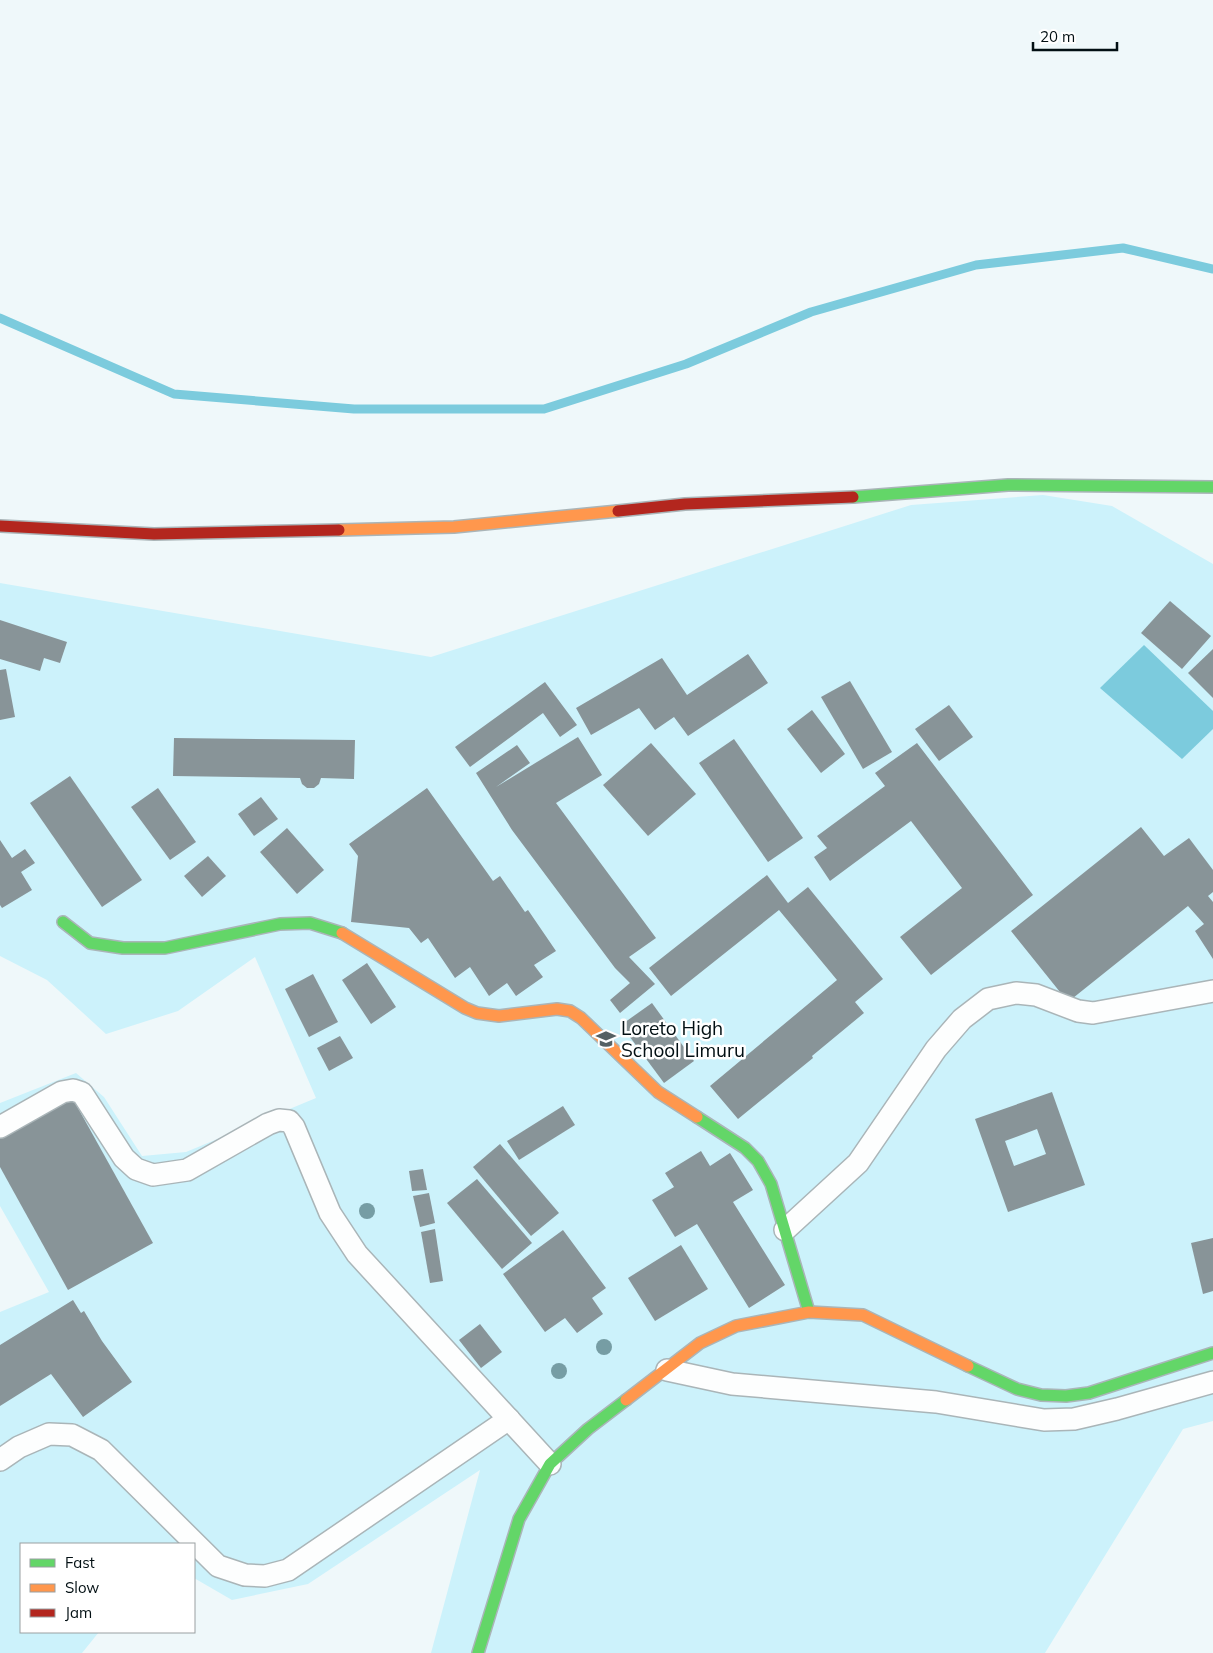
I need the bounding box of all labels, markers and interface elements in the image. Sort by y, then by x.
scale bar [1033,20,1117,52]
text: 20 m [1040,27,1075,46]
place label: Loreto High School Limuru [621,1016,745,1062]
school or university icon: Loreto High School Limuru [595,1028,617,1050]
legend [20,1543,195,1633]
text: Fast [65,1553,95,1572]
text: Slow [65,1578,99,1597]
text: Jam [65,1603,92,1622]

